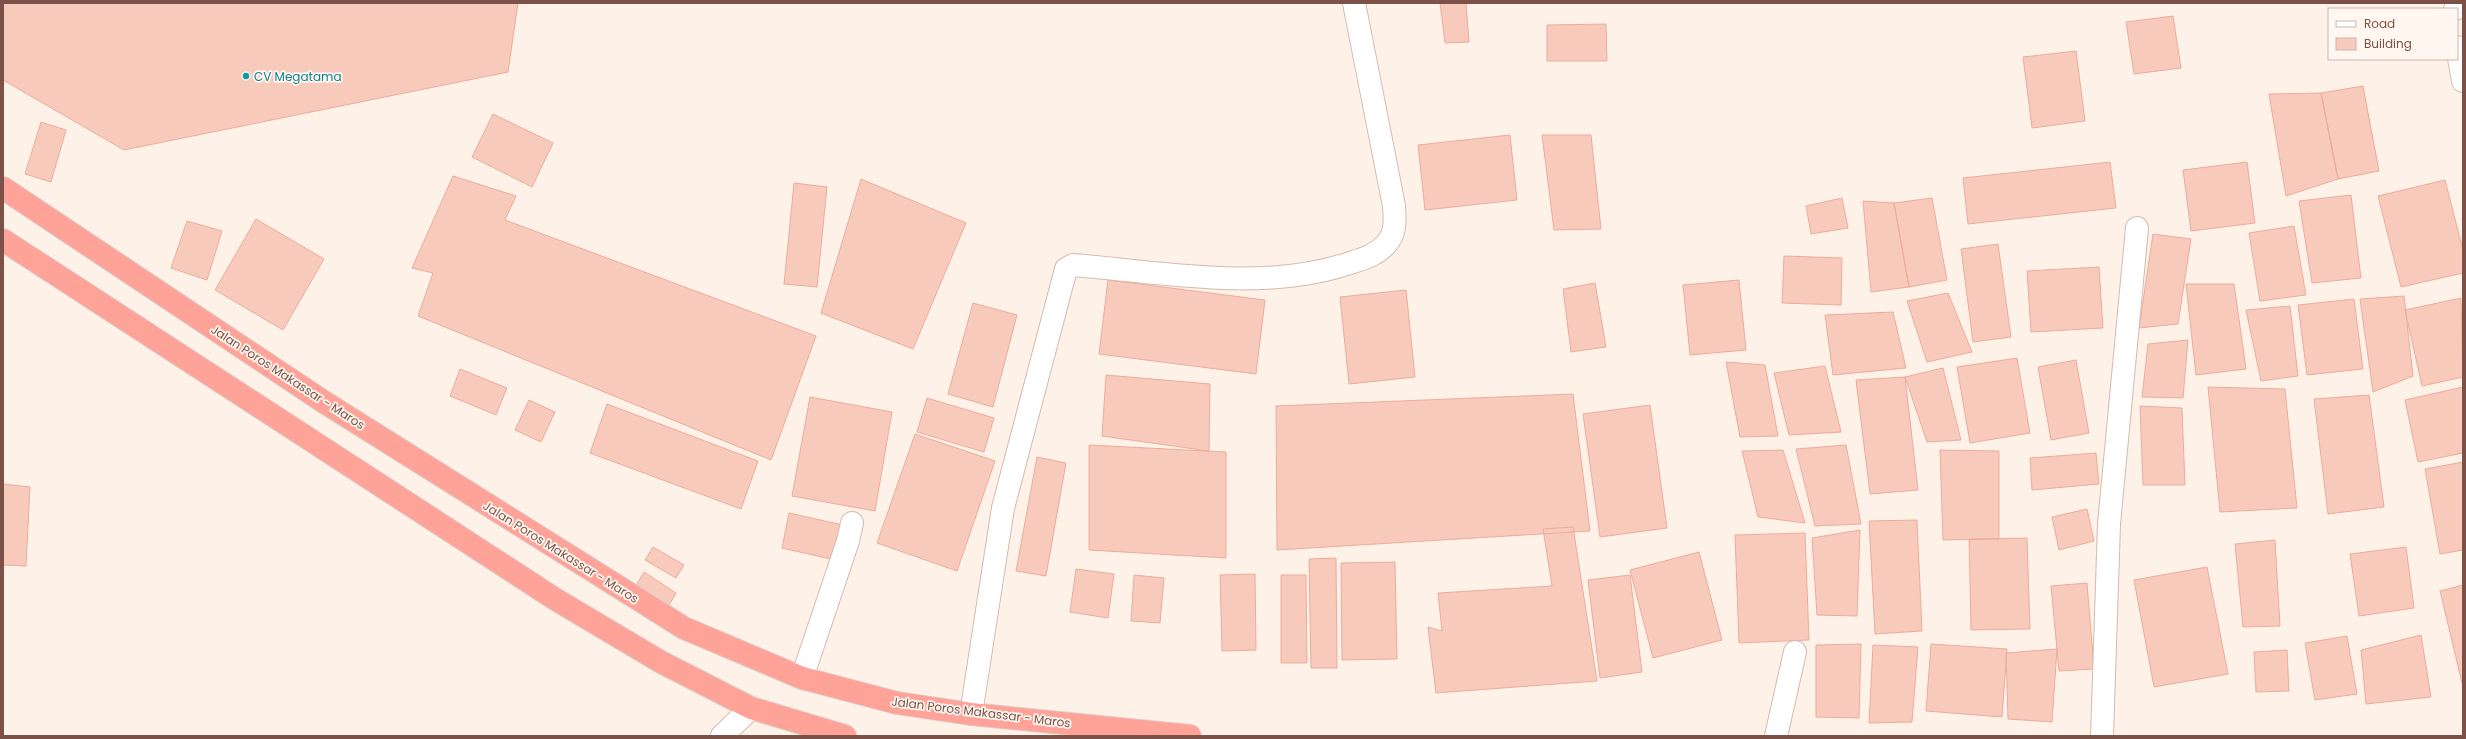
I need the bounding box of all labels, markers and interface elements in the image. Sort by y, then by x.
legend [2328,8,2458,60]
text: Road [2364,15,2395,32]
text: Building [2364,35,2412,52]
place label: CV Megatama [254,68,342,85]
marker: CV Megatama [241,71,251,81]
street label: Jalan Poros Makassar - Maros [208,321,368,433]
street label: Jalan Poros Makassar - Maros [480,497,642,607]
street label: Jalan Poros Makassar - Maros [890,693,1072,731]

